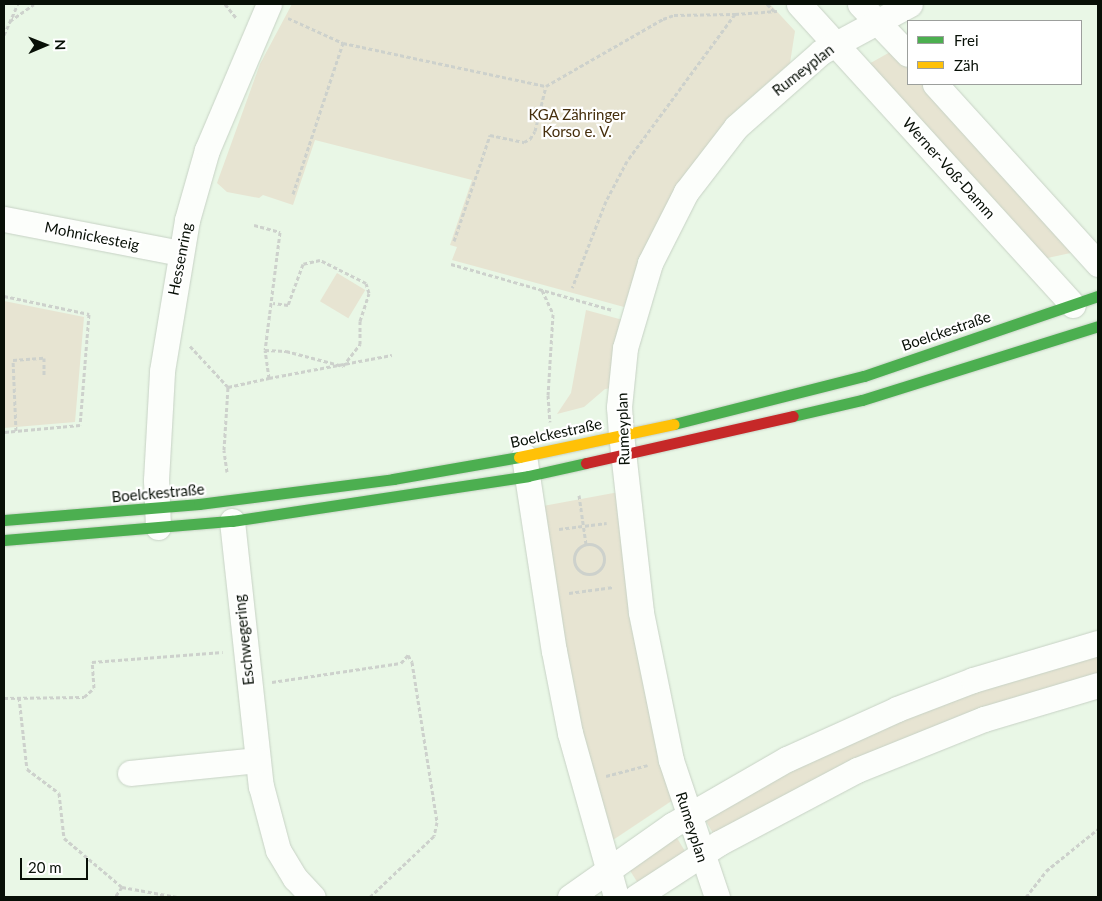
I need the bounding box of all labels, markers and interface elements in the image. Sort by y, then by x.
north arrow [20,20,70,70]
legend [907,20,1082,85]
text: Frei [954,31,979,49]
text: N [52,39,69,50]
street label: Rumeyplan [769,40,837,100]
text: Zäh [954,56,979,74]
park label: KGA Zähringer Korso e. V. [528,105,626,140]
street label: Werner-Voß-Damm [899,114,999,222]
street label: Mohnickesteig [43,218,141,254]
street label: Hessenring [164,221,196,297]
street label: Boelckestraße [899,307,993,355]
street label: Rumeyplan [613,392,633,466]
street label: Boelckestraße [509,415,603,451]
street label: Boelckestraße [111,480,205,506]
street label: Eschwegering [230,594,258,686]
street label: Rumeyplan [672,789,712,865]
scale bar [22,848,90,880]
text: 20 m [28,858,62,876]

